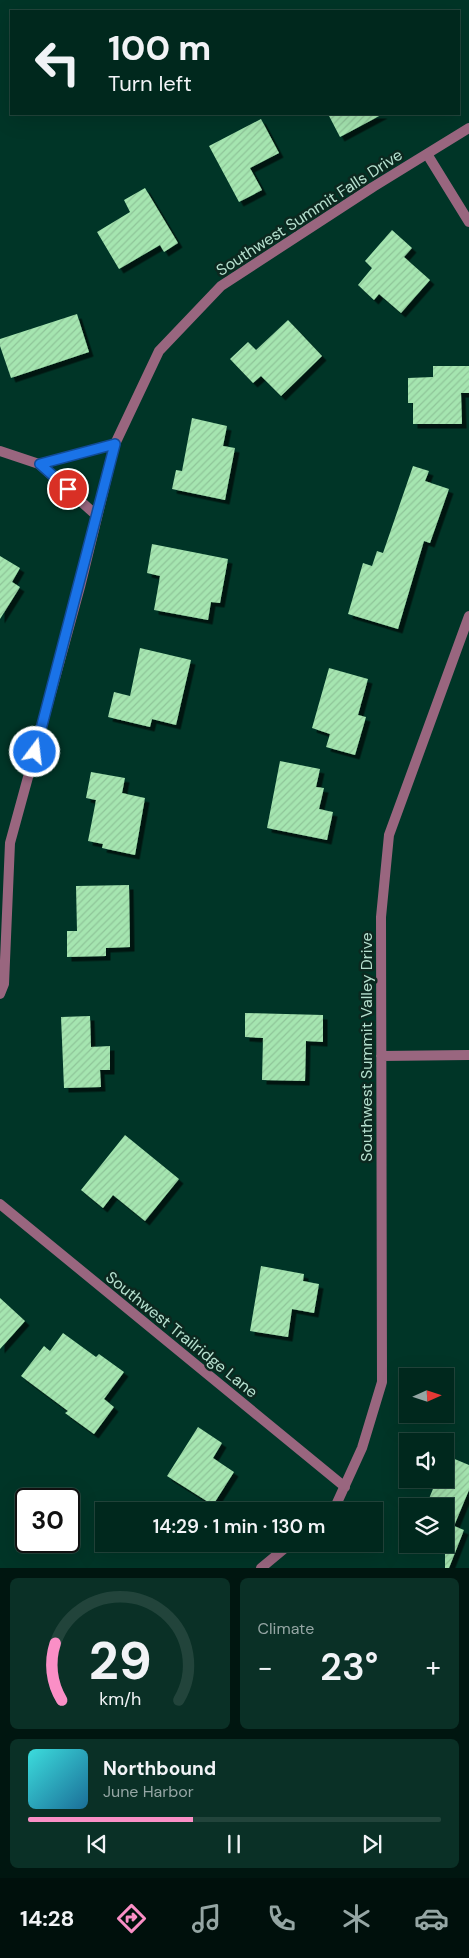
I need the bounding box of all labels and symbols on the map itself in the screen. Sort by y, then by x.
street label: Southwest Summit Falls Drive [212,144,406,281]
pin [47,468,89,510]
position arrow [8,725,60,777]
street label: Southwest Summit Valley Drive [356,932,377,1162]
street label: Southwest Trailridge Lane [101,1266,262,1402]
north arrow [399,1368,454,1422]
speed limit sign: 30 [15,1488,80,1553]

